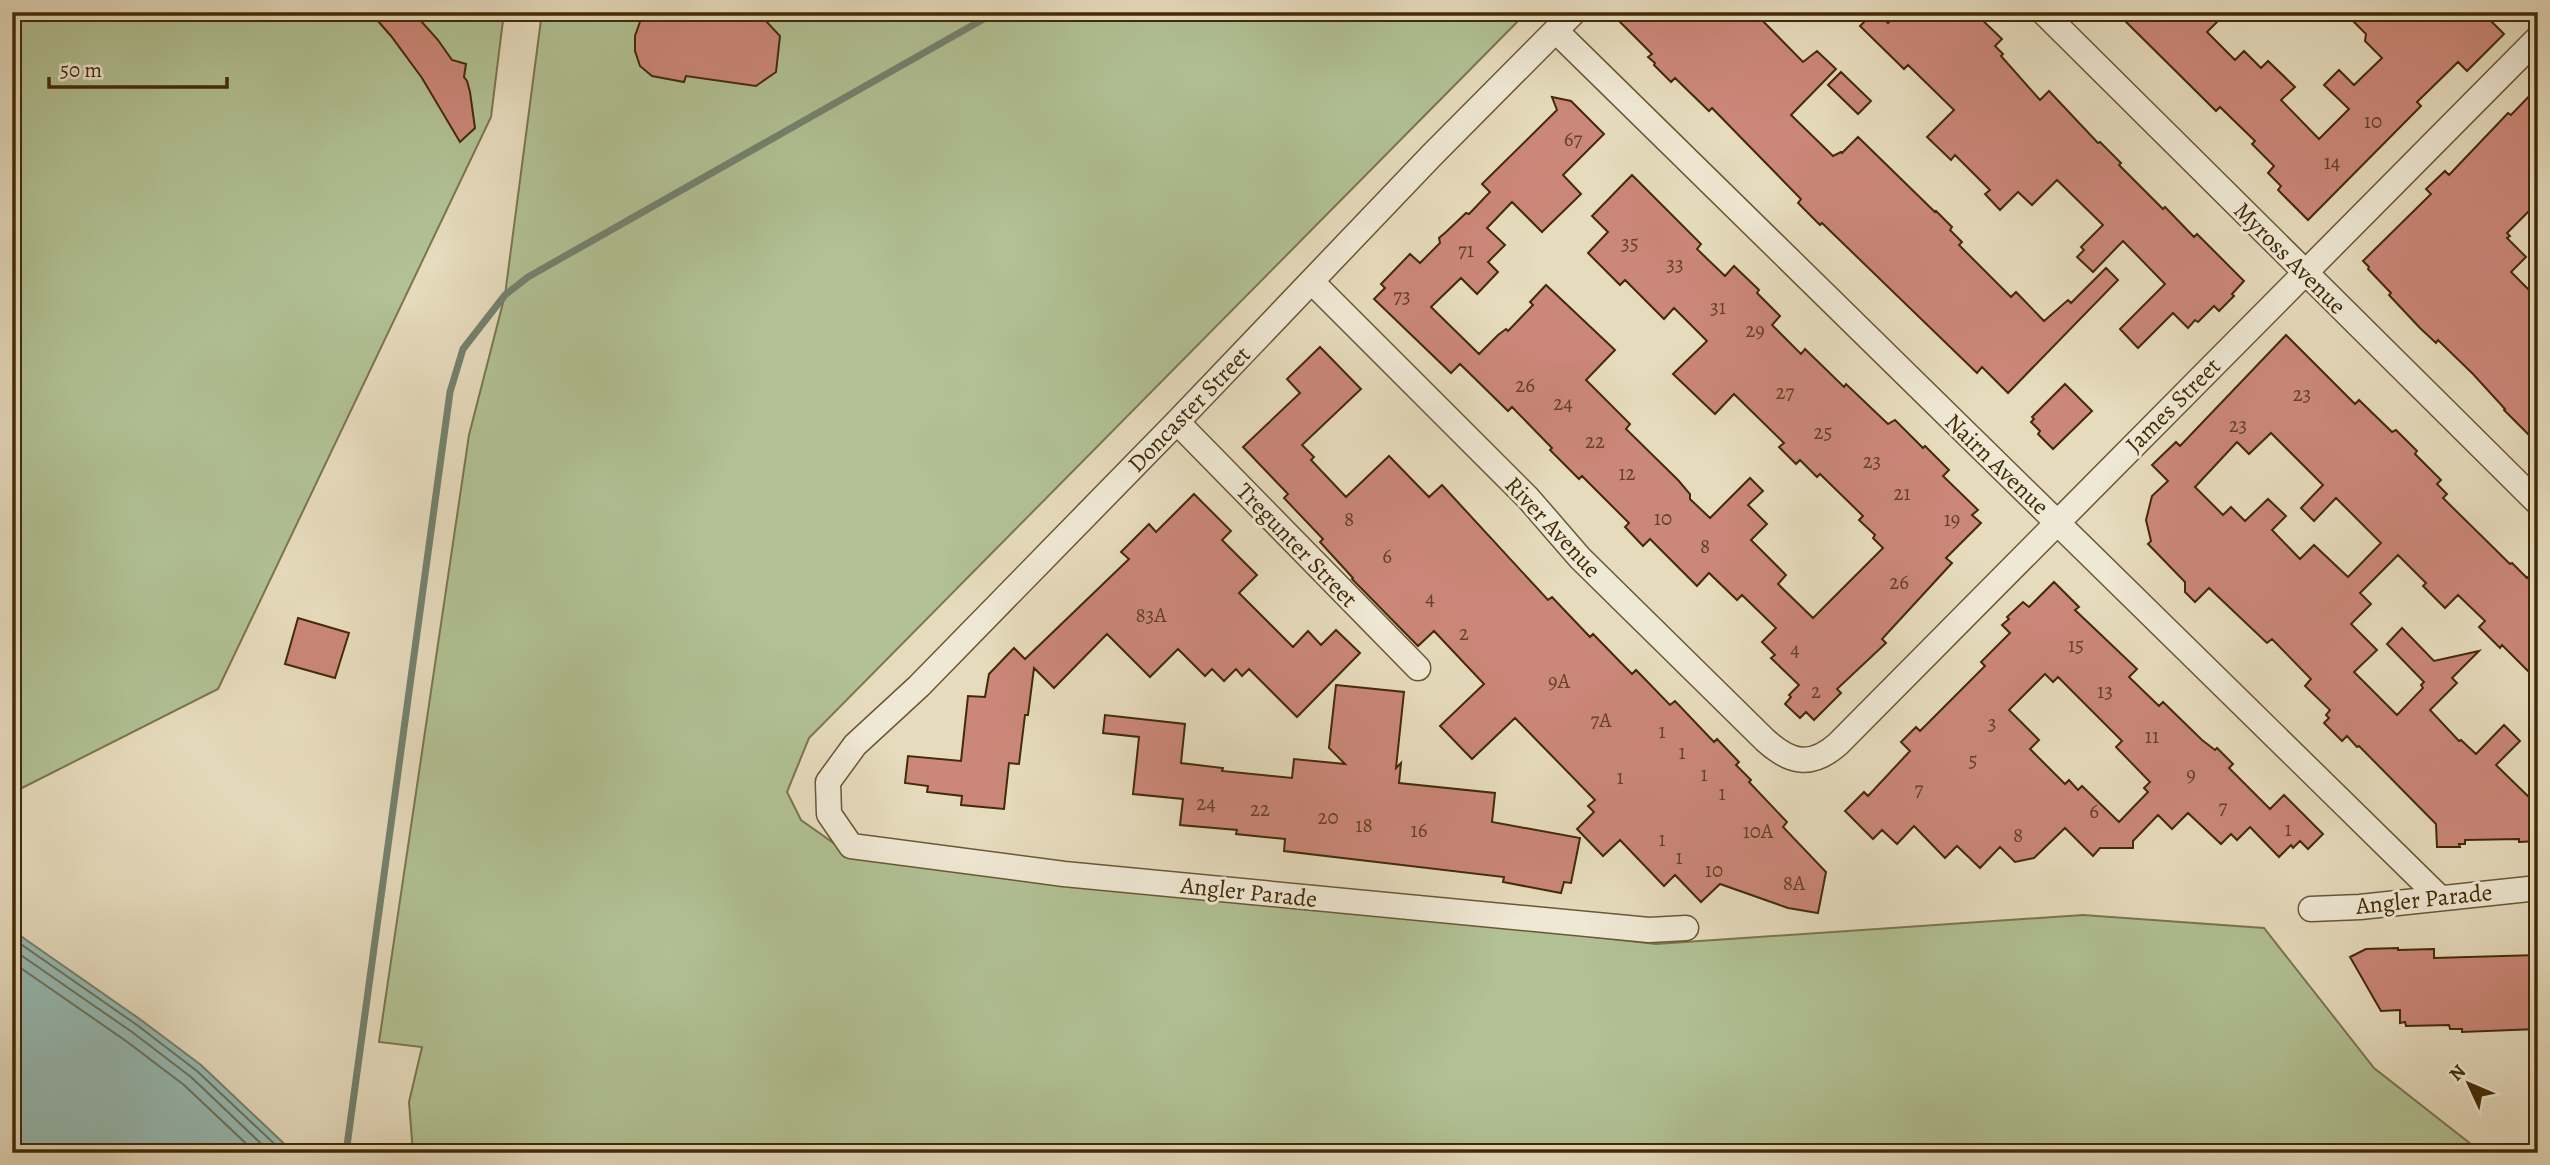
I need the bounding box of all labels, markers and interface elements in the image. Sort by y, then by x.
scale bar [49,46,228,90]
text: 50 m [60,56,102,84]
house number: 10 [2364,107,2382,135]
house number: 67 [1564,125,1582,153]
house number: 14 [2324,148,2340,176]
street label: Myross Avenue [2227,195,2353,321]
house number: 35 [1621,229,1639,257]
house number: 71 [1458,236,1474,264]
house number: 33 [1666,250,1684,278]
house number: 73 [1393,282,1411,310]
house number: 31 [1710,293,1726,321]
house number: 29 [1745,316,1765,344]
street label: Doncaster Street [1120,339,1258,479]
street label: James Street [2118,350,2228,460]
house number: 26 [1515,371,1535,399]
house number: 27 [1776,378,1795,406]
house number: 23 [2293,380,2311,408]
house number: 24 [1553,389,1573,417]
street label: Nairn Avenue [1938,406,2056,522]
house number: 23 [2229,411,2247,439]
house number: 25 [1813,418,1833,446]
house number: 22 [1585,427,1605,455]
house number: 23 [1863,447,1881,475]
house number: 12 [1618,459,1636,487]
street label: River Avenue [1498,469,1608,585]
street label: Tregunter Street [1229,476,1365,614]
house number: 21 [1893,479,1911,507]
house number: 10 [1654,504,1672,532]
house number: 8 [1344,505,1354,533]
house number: 19 [1944,505,1960,533]
house number: 8 [1700,532,1710,560]
house number: 6 [1382,542,1392,570]
house number: 26 [1889,568,1909,596]
house number: 4 [1425,584,1435,612]
house number: 83A [1135,601,1167,629]
house number: 2 [1459,619,1469,647]
house number: 15 [2068,631,2084,659]
house number: 4 [1790,635,1800,663]
house number: 9A [1548,667,1571,695]
house number: 2 [1811,677,1821,705]
house number: 13 [2097,677,2113,705]
house number: 7A [1590,706,1612,734]
house number: 3 [1988,709,1996,737]
house number: 1 [1658,717,1666,745]
house number: 11 [2145,722,2159,750]
house number: 1 [1678,738,1686,766]
house number: 5 [1968,746,1978,774]
house number: 1 [1700,760,1708,788]
house number: 9 [2186,760,2196,788]
house number: 1 [1616,763,1624,791]
house number: 7 [1915,775,1924,803]
house number: 1 [1718,779,1726,807]
house number: 24 [1196,789,1216,817]
house number: 7 [2219,793,2228,821]
house number: 22 [1250,795,1270,823]
house number: 6 [2089,797,2099,825]
house number: 20 [1317,803,1339,831]
house number: 18 [1355,811,1373,839]
house number: 1 [2284,815,2292,843]
house number: 16 [1411,816,1428,844]
house number: 10A [1743,817,1774,845]
house number: 8 [2013,821,2023,849]
house number: 1 [1658,825,1666,853]
house number: 1 [1675,843,1683,871]
house number: 10 [1705,856,1723,884]
street label: Angler Parade [1178,869,1319,915]
house number: 8A [1783,869,1806,897]
street label: Angler Parade [2353,876,2494,922]
north arrow [2434,1050,2504,1120]
text: N [2443,1059,2472,1087]

